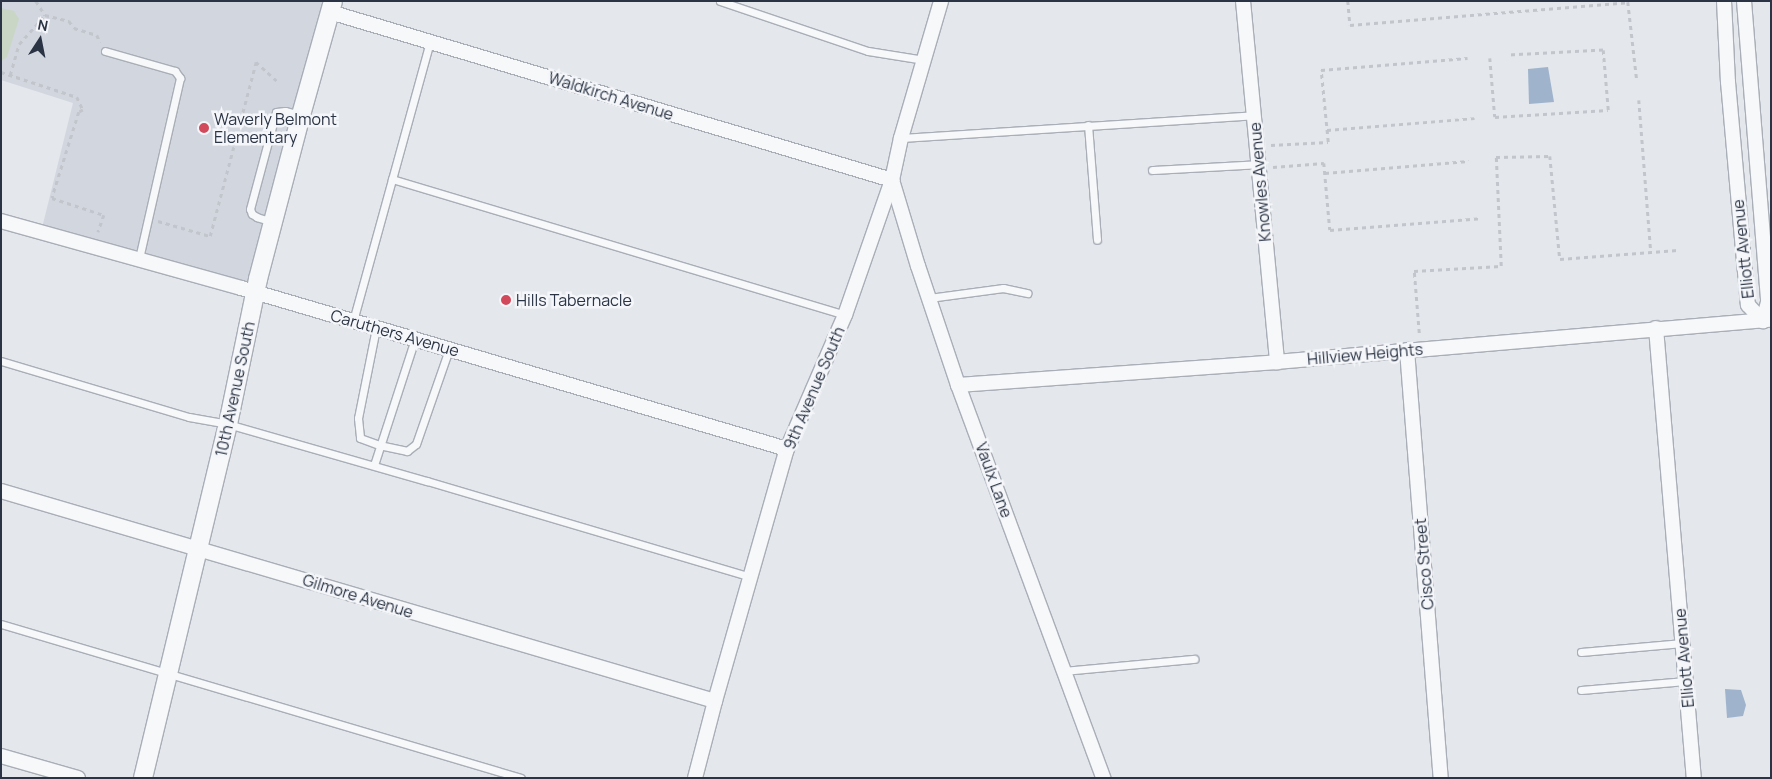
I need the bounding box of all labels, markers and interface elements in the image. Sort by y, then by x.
text: N [36,14,50,35]
north arrow [15,15,65,65]
street label: Waldkirch Avenue [546,68,676,124]
place label: Waverly Belmont Elementary [214,109,337,147]
street label: Knowles Avenue [1245,121,1275,243]
marker: Waverly Belmont Elementary [198,122,210,134]
street label: Elliott Avenue [1728,198,1758,300]
place label: Hills Tabernacle [516,290,632,310]
marker: Hills Tabernacle [500,294,512,306]
street label: Caruthers Avenue [329,305,461,361]
street label: 10th Avenue South [211,320,259,458]
street label: 9th Avenue South [779,324,849,452]
street label: Hillview Heights [1306,339,1424,369]
street label: Vaulx Lane [972,440,1016,520]
street label: Cisco Street [1410,517,1438,611]
street label: Gilmore Avenue [300,570,416,622]
street label: Elliott Avenue [1670,608,1698,708]

